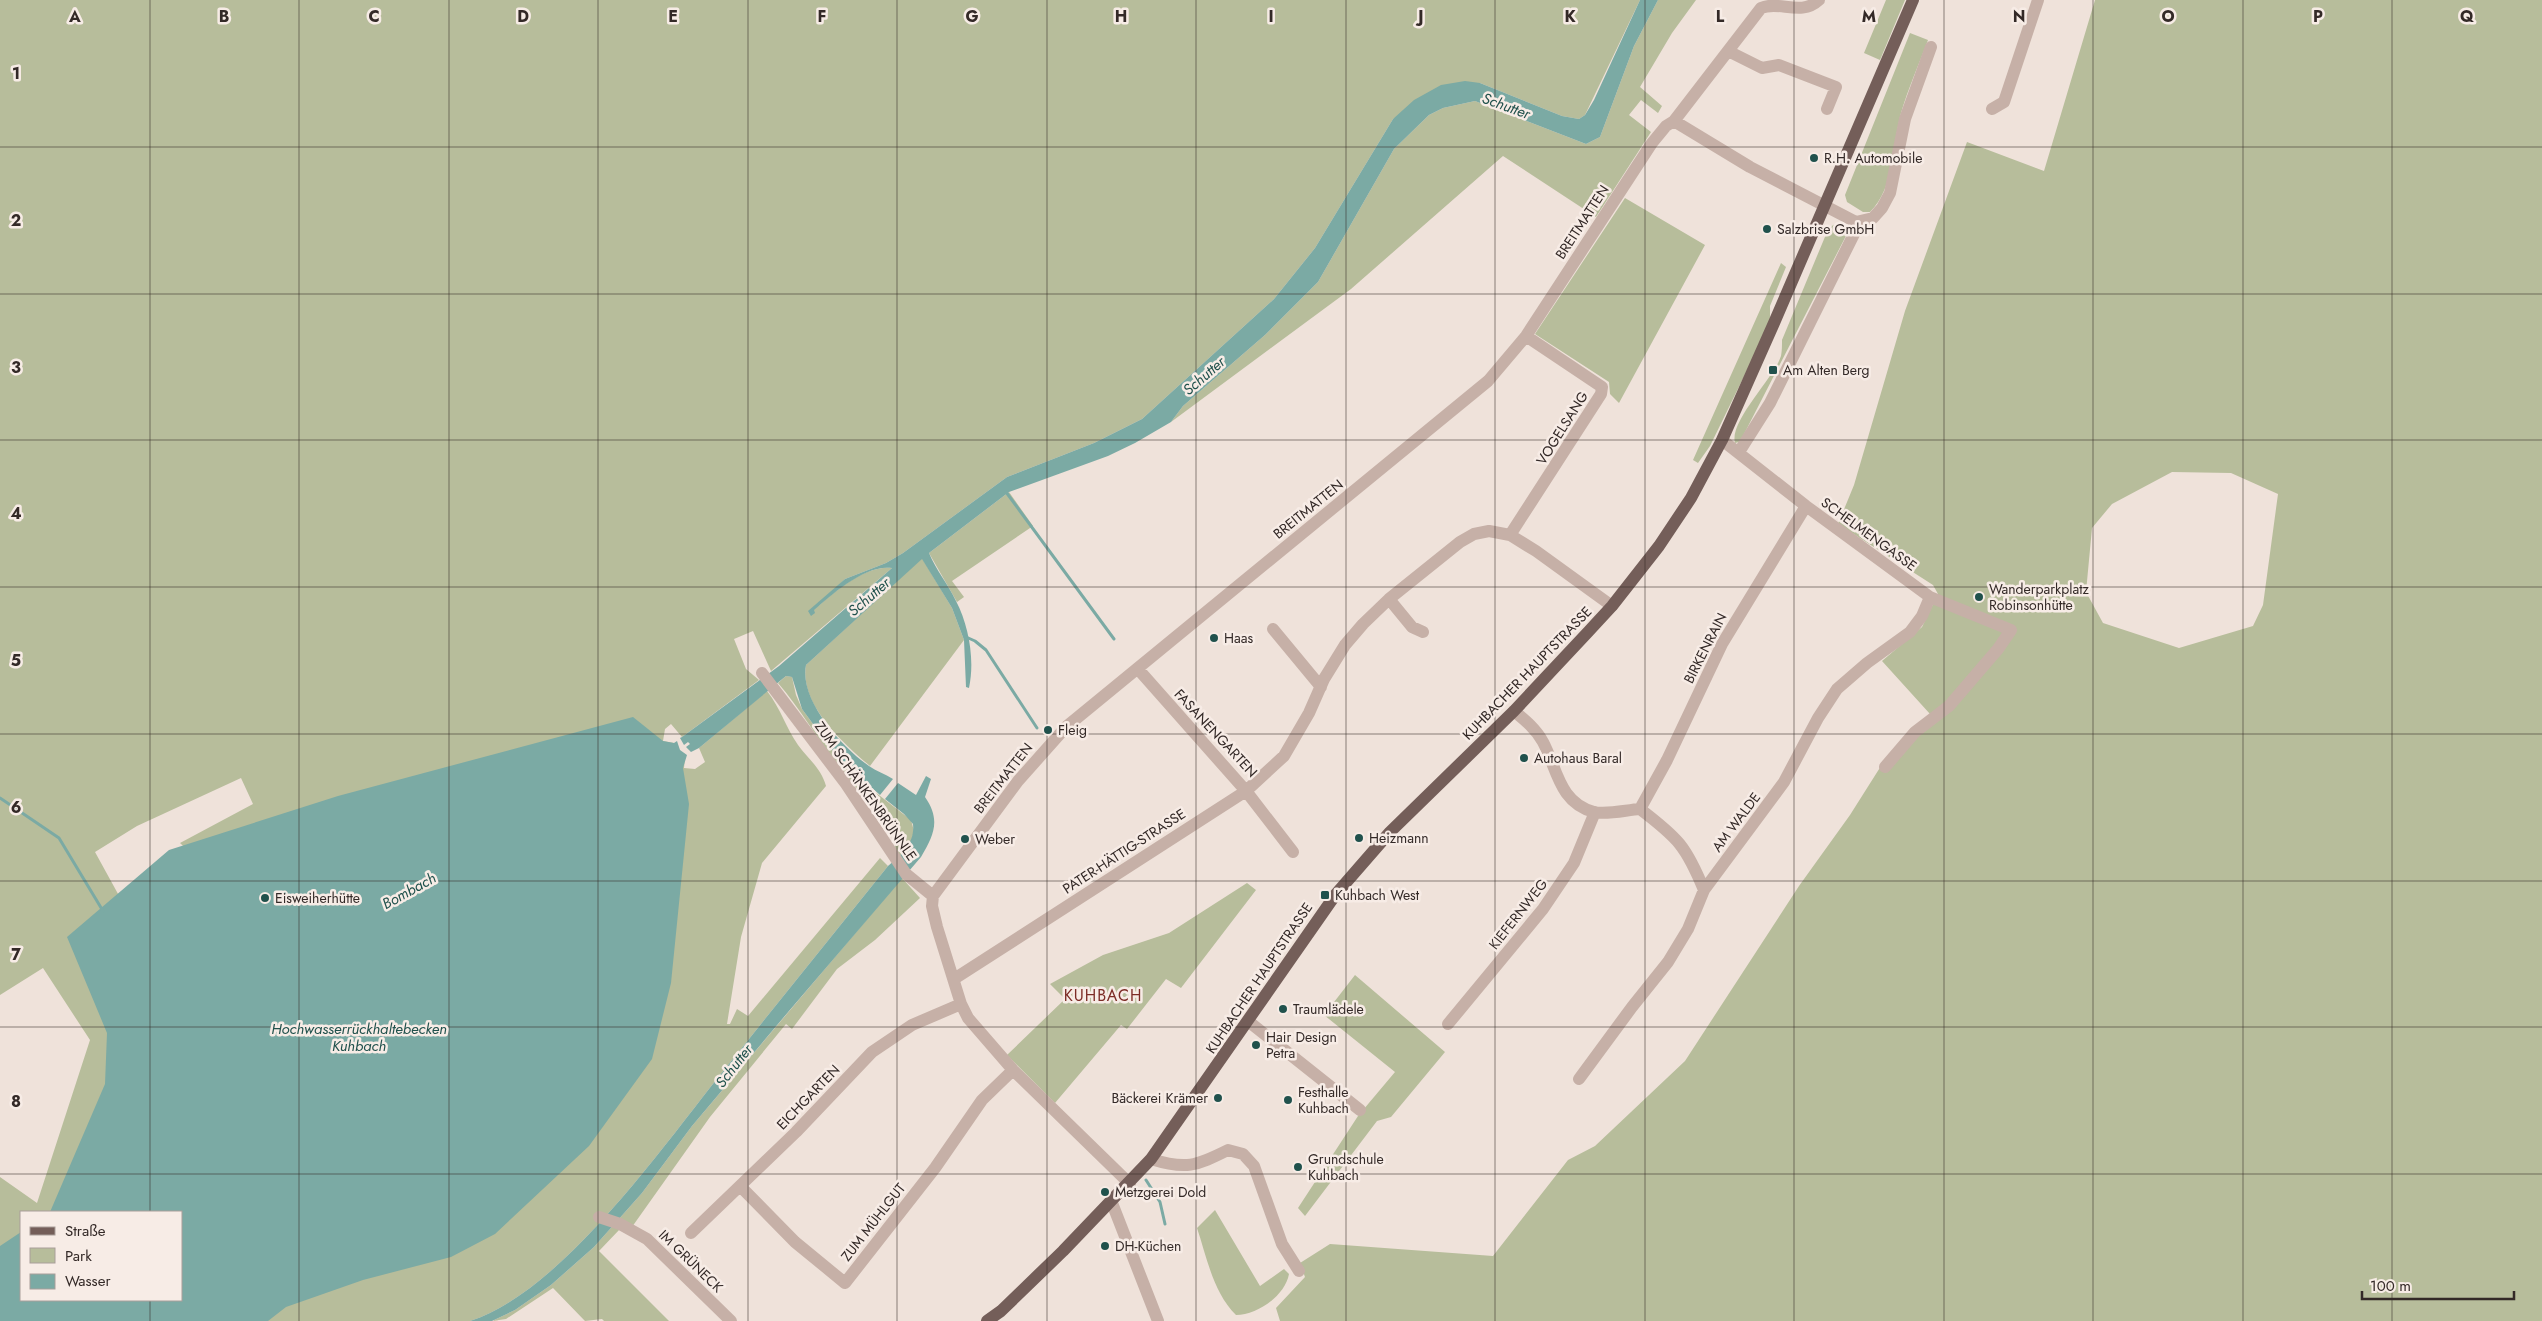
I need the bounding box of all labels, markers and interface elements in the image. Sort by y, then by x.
text: A [68,5,81,28]
text: B [219,5,229,28]
text: C [368,5,380,28]
text: D [517,5,529,28]
text: E [668,5,678,28]
text: F [818,5,826,28]
text: G [965,5,979,28]
text: H [1115,5,1127,28]
text: I [1268,5,1274,28]
text: J [1415,5,1424,28]
text: K [1564,5,1576,28]
text: L [1716,5,1725,28]
text: M [1862,5,1876,28]
text: N [2013,5,2025,28]
text: O [2161,5,2175,28]
text: P [2313,5,2323,28]
text: Q [2460,5,2474,28]
text: 1 [12,62,20,85]
water label: Schutter [1479,87,1534,125]
place label: R.H. Automobile [1824,148,1922,168]
marker: R.H. Automobile [1808,152,1820,164]
street label: BREITMATTEN [1550,181,1614,263]
text: 2 [11,209,21,232]
place label: Salzbrise GmbH [1777,219,1874,239]
marker: Salzbrise GmbH [1761,223,1773,235]
water label: Schutter [1178,351,1231,401]
text: 3 [11,356,21,379]
place label: Am Alten Berg [1783,360,1870,380]
marker: Am Alten Berg [1767,364,1779,376]
street label: VOGELSANG [1531,387,1593,469]
street label: BREITMATTEN [1269,475,1347,543]
street label: SCHELMENGASSE [1817,492,1921,576]
text: 4 [10,502,22,525]
water label: Schutter [843,572,896,622]
place label: Wanderparkplatz Robinsonhütte [1989,579,2090,615]
marker: Wanderparkplatz Robinsonhütte [1973,591,1985,603]
street label: KUHBACHER HAUPTSTRASSE [1458,602,1596,744]
street label: BIRKENRAIN [1679,609,1731,687]
place label: Haas [1224,628,1253,648]
marker: Haas [1208,632,1220,644]
text: 5 [11,649,21,672]
street label: FASANENGARTEN [1170,684,1262,782]
street label: ZUM SCHÄNKENBRÜNNLE [810,717,922,865]
place label: Fleig [1058,720,1087,740]
marker: Fleig [1042,724,1054,736]
street label: BREITMATTEN [969,738,1037,818]
place label: Autohaus Baral [1534,748,1622,768]
marker: Autohaus Baral [1518,752,1530,764]
street label: AM WALDE [1707,788,1765,856]
text: 6 [11,796,21,819]
street label: PATER-HÄTTIG-STRASSE [1059,804,1189,898]
place label: Heizmann [1369,828,1429,848]
place label: Weber [975,829,1015,849]
marker: Heizmann [1353,832,1365,844]
marker: Weber [959,833,971,845]
water label: Bombach [378,867,440,915]
street label: KIEFERNWEG [1484,874,1552,954]
place label: Kuhbach West [1335,885,1420,905]
place label: Eisweiherhütte [275,888,360,908]
marker: Kuhbach West [1319,889,1331,901]
marker: Eisweiherhütte [259,892,271,904]
street label: KUHBACHER HAUPTSTRASSE [1201,898,1317,1058]
text: 7 [11,943,21,966]
district label: KUHBACH [1064,984,1142,1007]
place label: Traumlädele [1293,999,1364,1019]
marker: Traumlädele [1277,1003,1289,1015]
water label: Hochwasserrückhaltebecken Kuhbach [271,1018,447,1057]
place label: Hair Design Petra [1266,1027,1337,1063]
water label: Schutter [710,1039,759,1092]
marker: Hair Design Petra [1250,1039,1262,1051]
street label: EICHGARTEN [772,1060,844,1134]
place label: Festhalle Kuhbach [1298,1082,1349,1118]
place label: Bäckerei Krämer [1111,1088,1208,1108]
text: 8 [11,1090,21,1113]
marker: Bäckerei Krämer [1212,1092,1224,1104]
marker: Festhalle Kuhbach [1282,1094,1294,1106]
place label: Grundschule Kuhbach [1308,1149,1384,1185]
marker: Grundschule Kuhbach [1292,1161,1304,1173]
street label: ZUM MÜHLGUT [836,1178,910,1265]
place label: Metzgerei Dold [1115,1182,1206,1202]
marker: Metzgerei Dold [1099,1186,1111,1198]
legend [20,1211,182,1301]
text: Straße [65,1220,106,1242]
street label: IM GRÜNECK [654,1225,728,1297]
place label: DH-Küchen [1115,1236,1181,1256]
marker: DH-Küchen [1099,1240,1111,1252]
text: Park [65,1245,92,1267]
scale bar [2362,1268,2514,1300]
text: Wasser [65,1270,111,1292]
text: 100 m [2370,1275,2411,1297]

